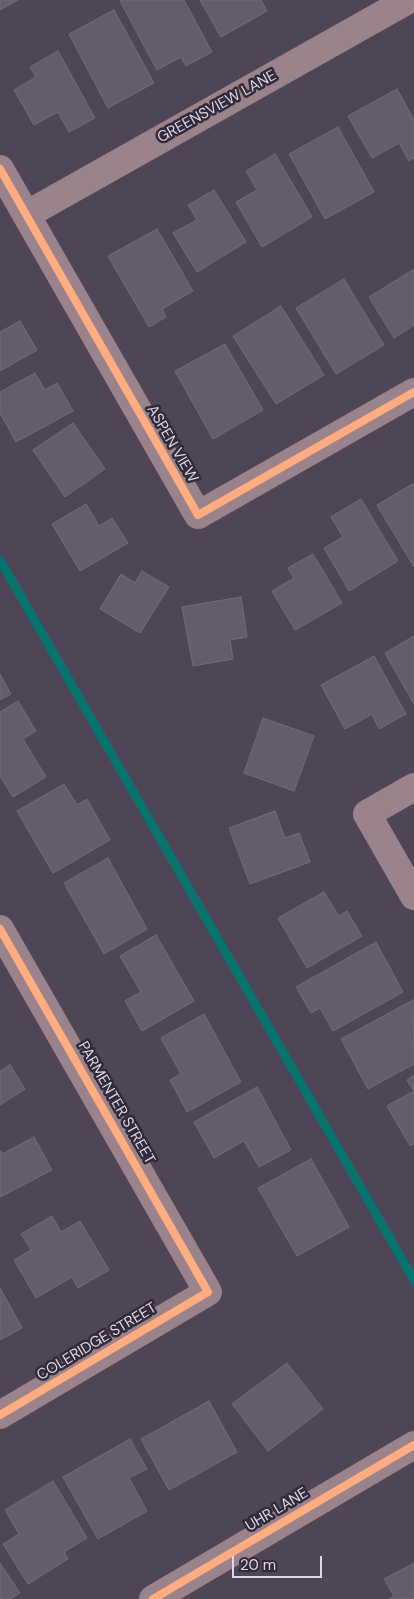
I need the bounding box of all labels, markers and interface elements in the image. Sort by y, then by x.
street label: GREENSVIEW LANE [154,67,280,147]
street label: ASPEN VIEW [143,402,201,486]
street label: PARMENTER STREET [74,1038,158,1168]
street label: COLERIDGE STREET [34,1299,160,1385]
street label: UHR LANE [243,1484,311,1536]
scale bar [234,1546,324,1578]
text: 20 m [240,1555,276,1575]

